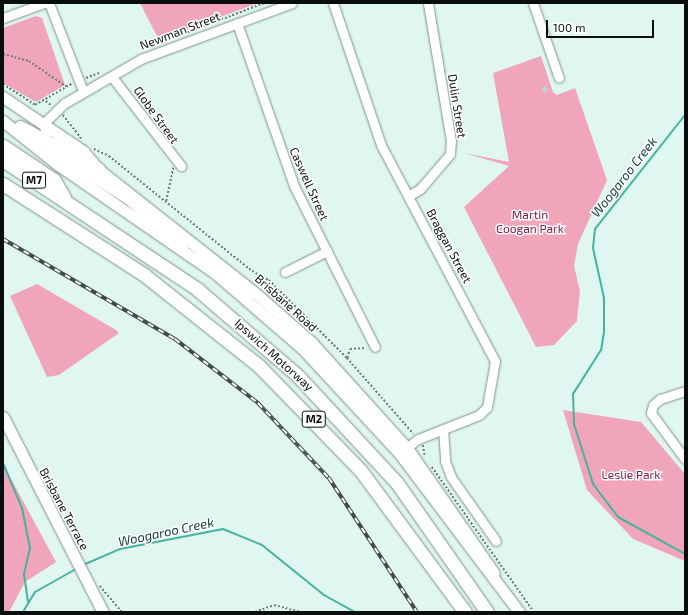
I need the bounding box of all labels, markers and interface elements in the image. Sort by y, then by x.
street label: Newman Street [138,9,222,53]
scale bar [548,12,656,38]
text: 100 m [553,20,585,34]
street label: Dulin Street [445,73,469,139]
street label: Globe Street [130,84,182,146]
water label: Woogaroo Creek [588,134,660,220]
street label: Caswell Street [286,145,332,223]
road number: M7 [22,171,46,189]
street label: Braggan Street [423,207,475,285]
park label: Martin Coogan Park [496,208,564,236]
street label: Brisbane Road [252,271,320,335]
street label: Ipswich Motorway [232,316,316,394]
road number: M2 [301,410,327,428]
street label: Brisbane Terrace [36,465,92,553]
park label: Leslie Park [602,468,660,482]
water label: Woogaroo Creek [117,514,215,550]

